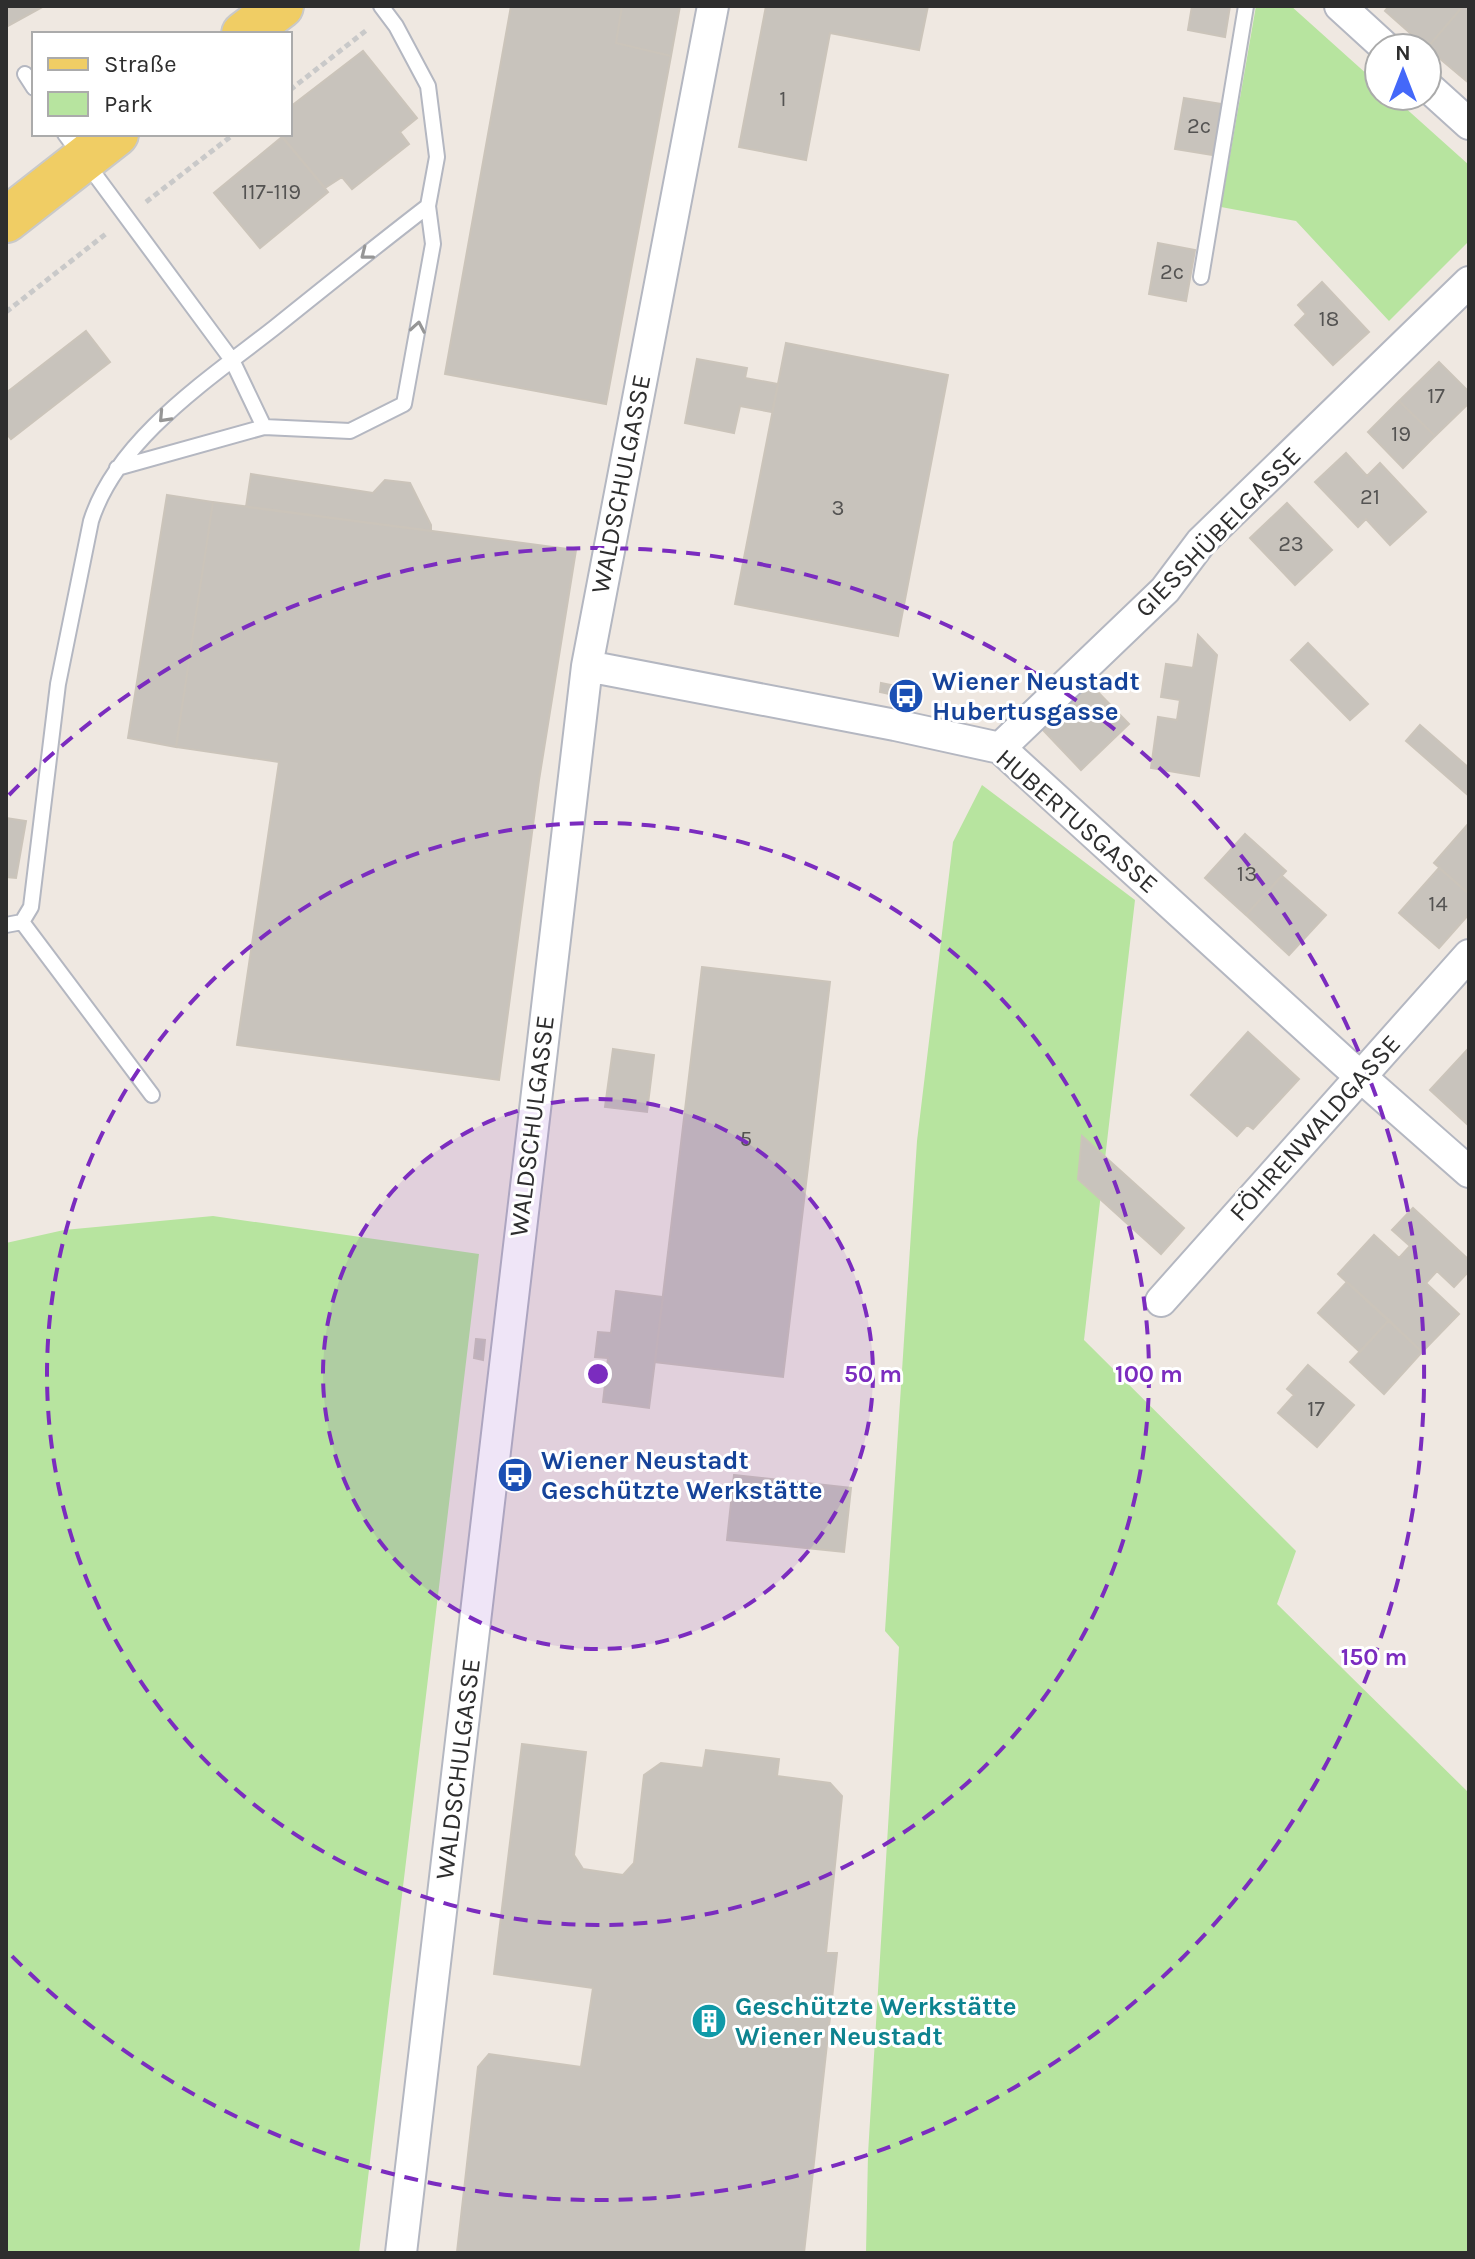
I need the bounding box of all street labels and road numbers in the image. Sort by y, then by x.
street label: WALDSCHULGASSE [585,372,657,596]
street label: GIESSHÜBELGASSE [1129,440,1307,624]
street label: HUBERTUSGASSE [990,742,1164,900]
street label: WALDSCHULGASSE [503,1014,561,1238]
street label: FÖHRENWALDGASSE [1223,1028,1407,1228]
street label: WALDSCHULGASSE [429,1657,487,1881]

